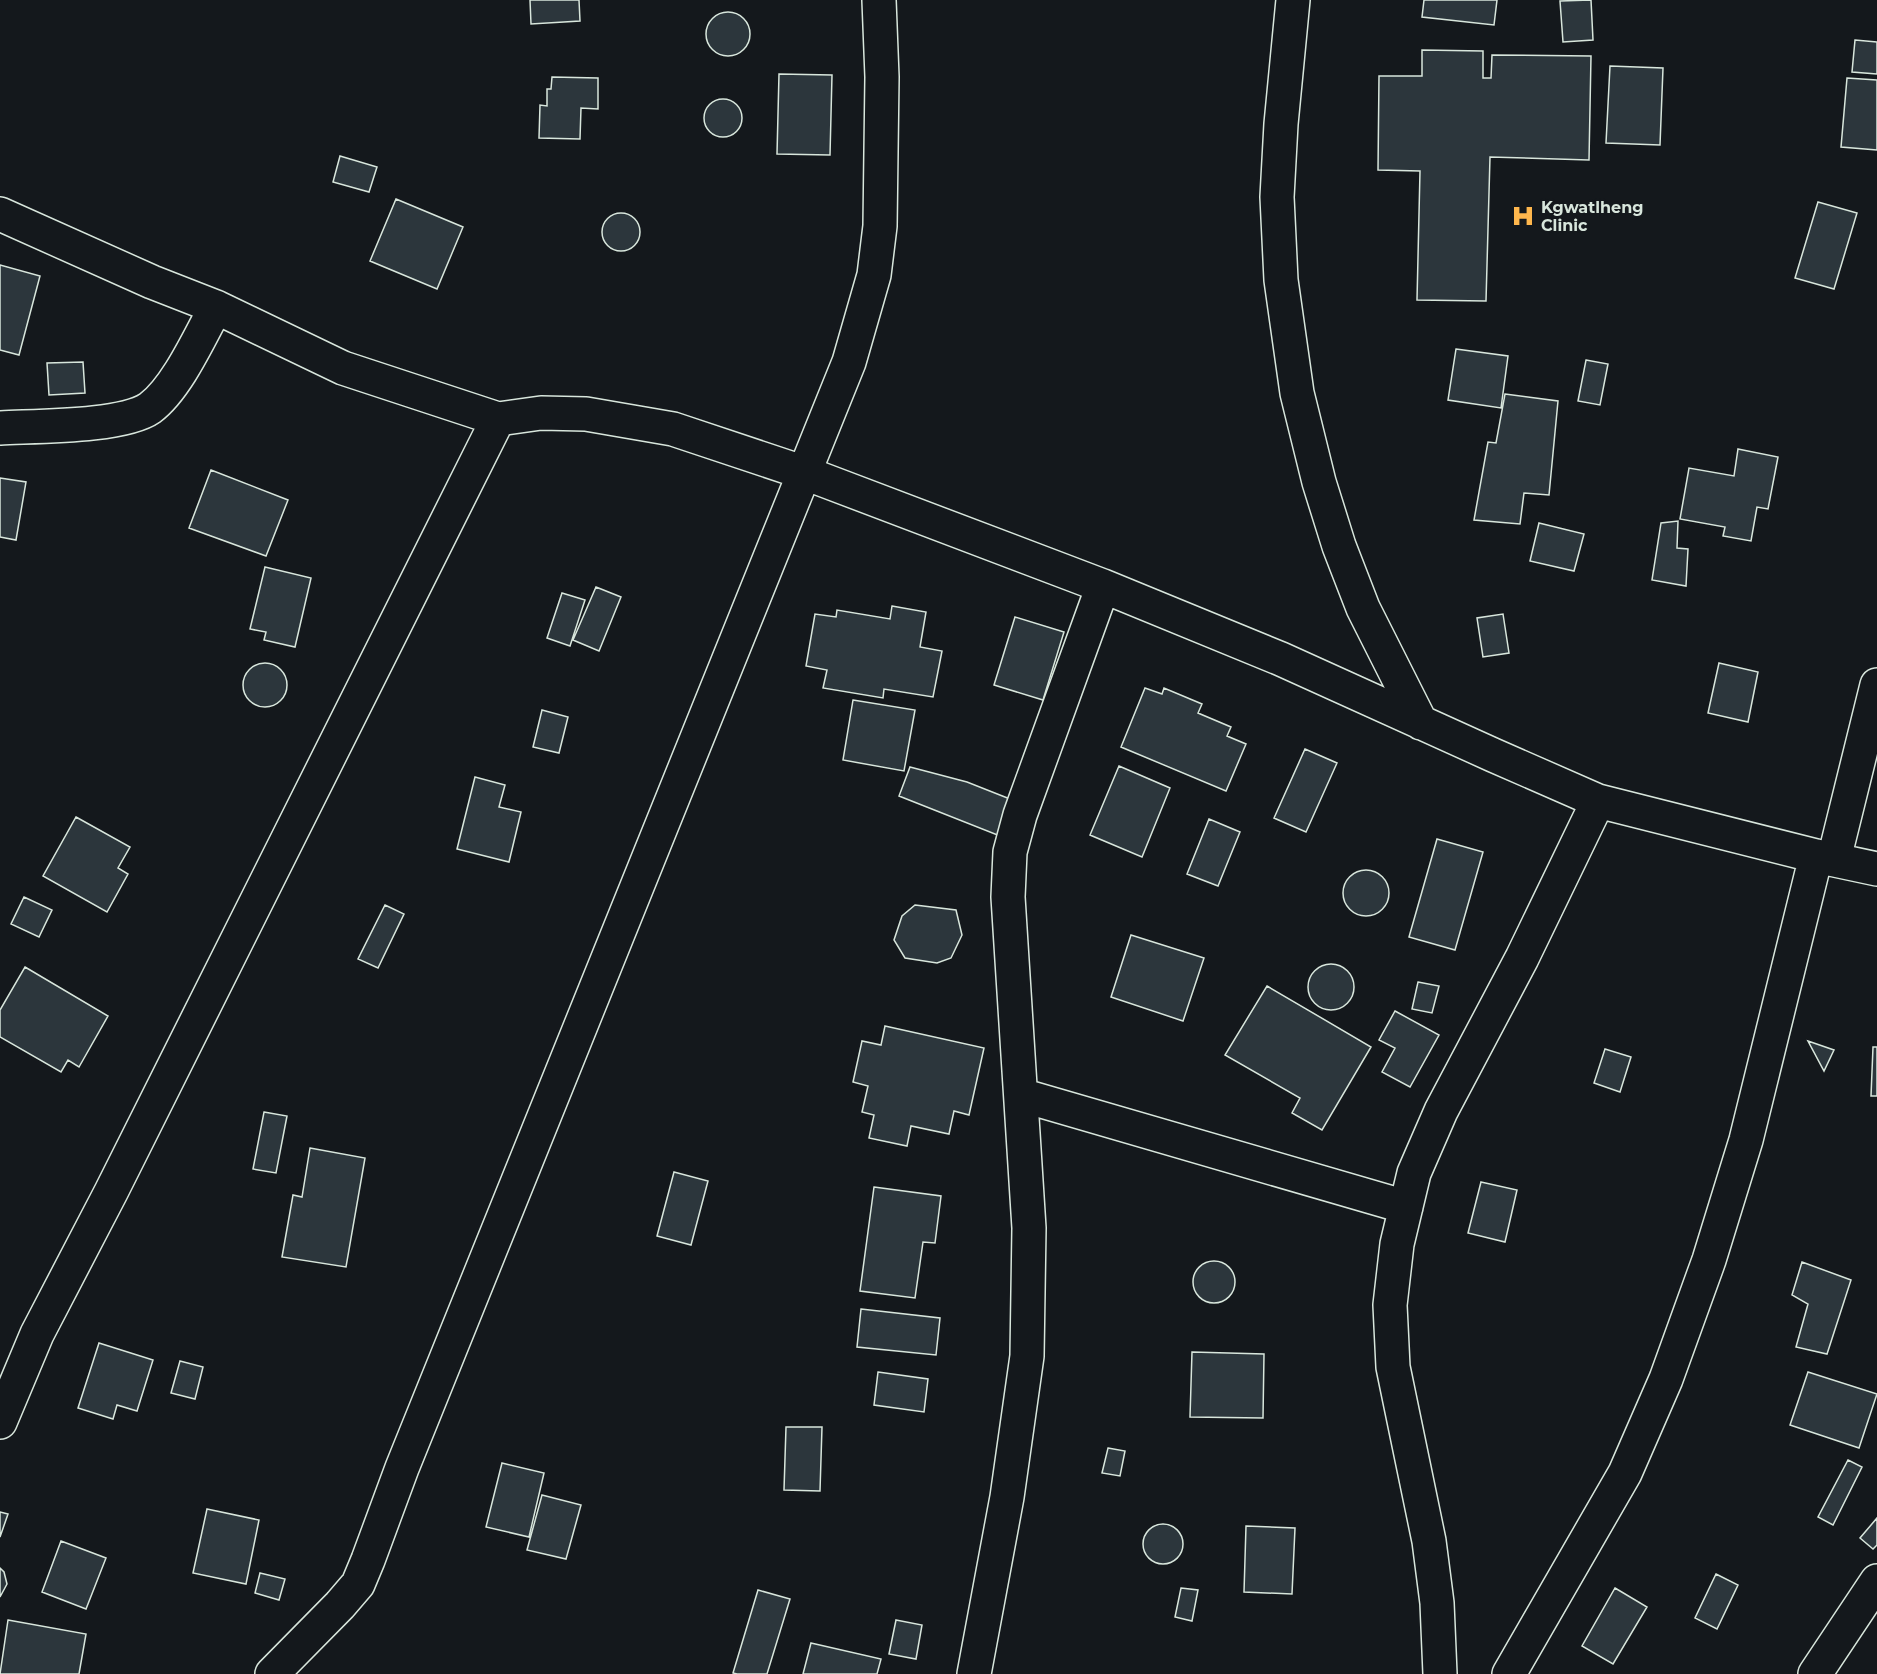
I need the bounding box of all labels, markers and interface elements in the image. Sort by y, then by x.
place label: Kgwatlheng Clinic [1541,198,1644,235]
hospital icon: Kgwatlheng Clinic [1510,203,1536,229]

